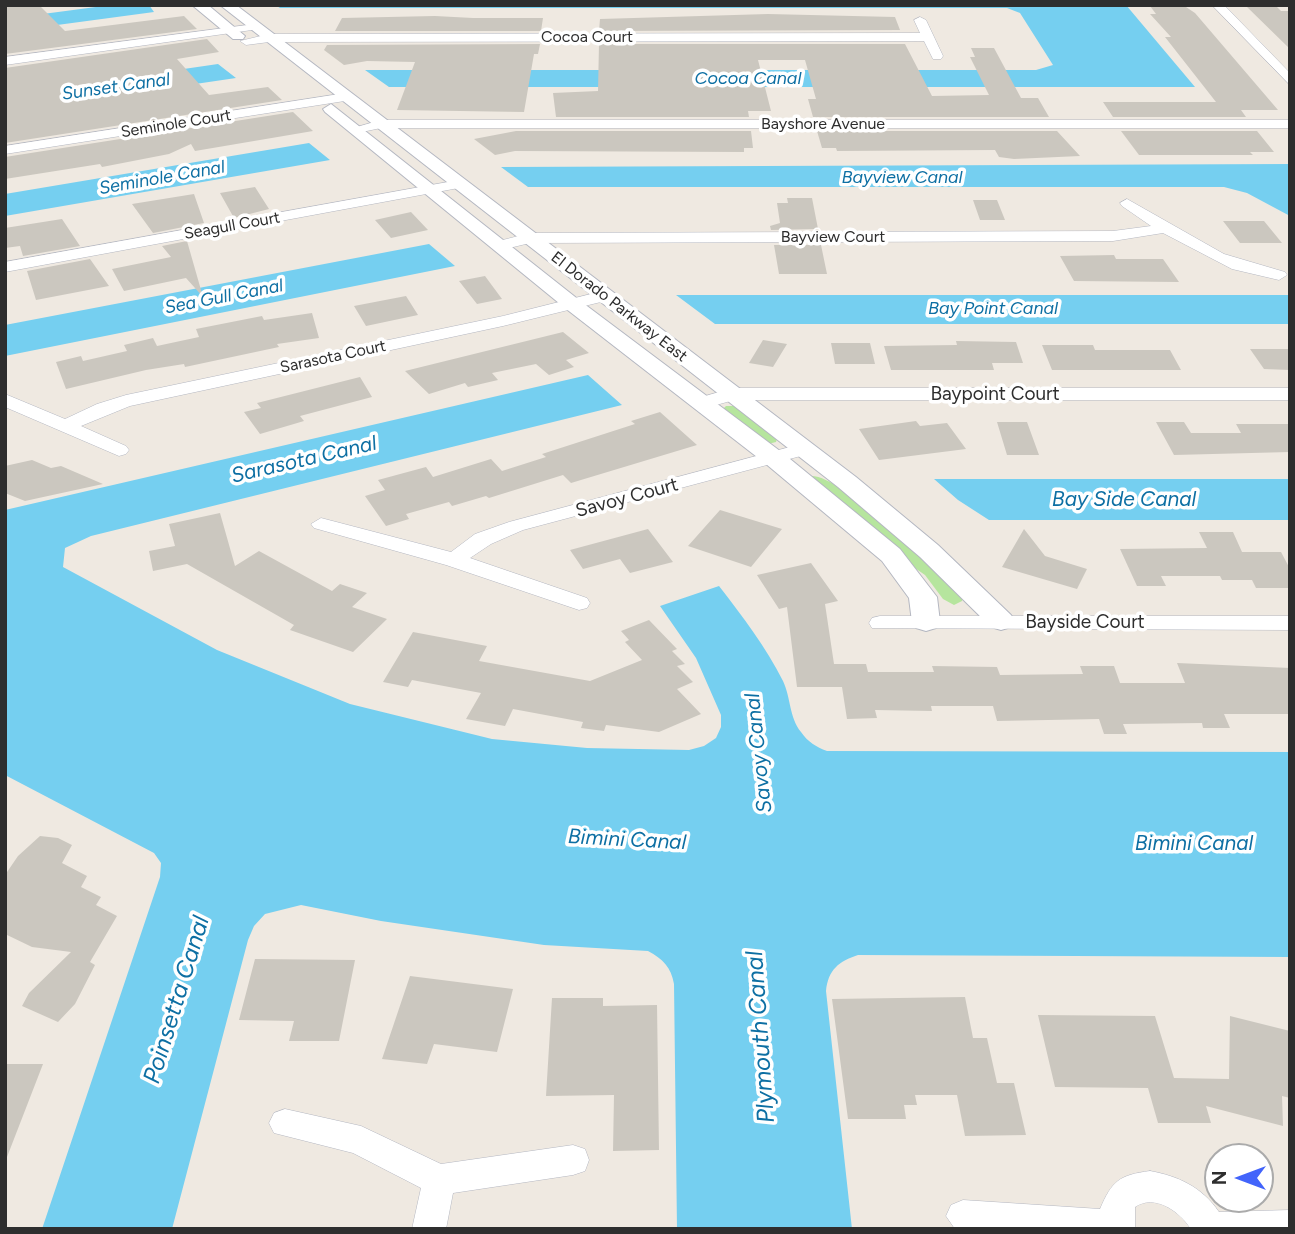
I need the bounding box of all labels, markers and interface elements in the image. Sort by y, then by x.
street label: Cocoa Court [541,27,633,47]
water label: Cocoa Canal [695,68,801,90]
water label: Sunset Canal [61,69,171,105]
street label: Seminole Court [119,106,233,142]
street label: Bayshore Avenue [761,114,885,134]
water label: Seminole Canal [97,156,227,200]
water label: Bayview Canal [841,167,963,189]
street label: Seagull Court [182,208,282,244]
street label: Bayview Court [781,227,885,247]
street label: El Dorado Parkway East [547,248,691,366]
water label: Sea Gull Canal [163,275,285,319]
water label: Bay Point Canal [928,298,1058,320]
street label: Sarasota Court [278,336,388,378]
street label: Baypoint Court [930,383,1060,405]
water label: Sarasota Canal [229,431,379,489]
street label: Savoy Court [573,473,681,523]
water label: Bay Side Canal [1052,487,1196,513]
street label: Bayside Court [1025,611,1145,633]
water label: Savoy Canal [740,692,778,814]
water label: Bimini Canal [567,824,687,856]
water label: Bimini Canal [1135,831,1253,857]
water label: Poinsetta Canal [138,913,216,1087]
water label: Plymouth Canal [741,950,781,1124]
north arrow [1204,1143,1274,1213]
text: N [1208,1171,1231,1185]

